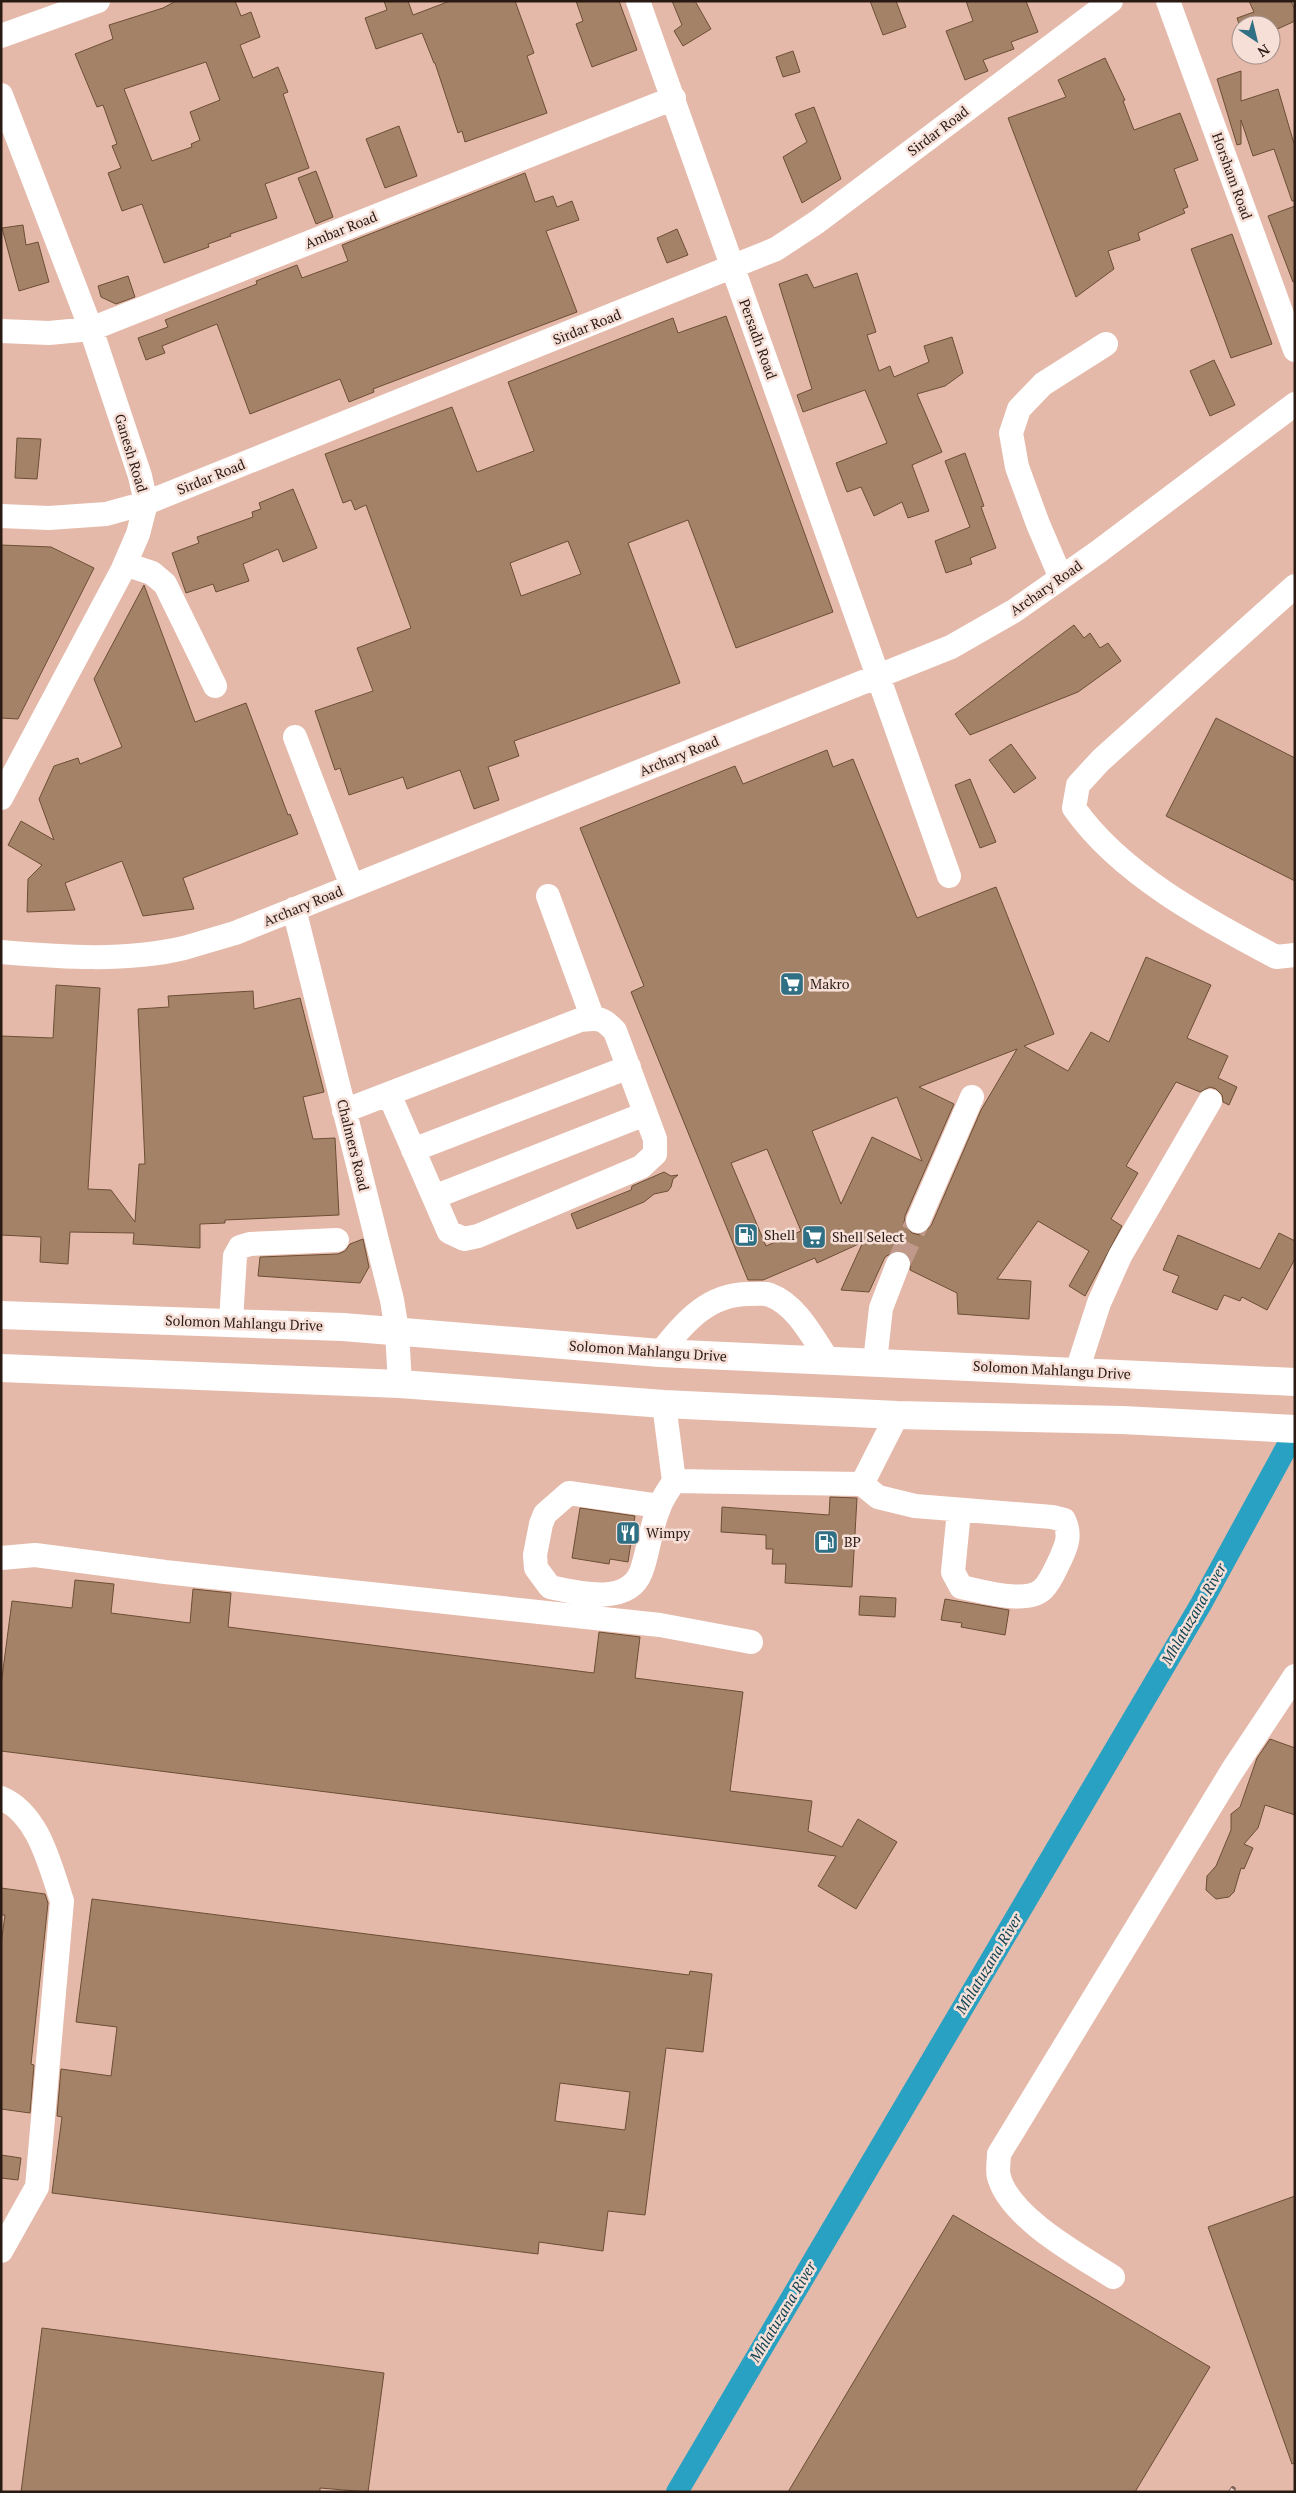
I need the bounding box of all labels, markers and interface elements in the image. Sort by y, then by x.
north arrow [1231,15,1281,65]
text: N [1254,40,1274,62]
street label: Sirdar Road [903,101,972,160]
street label: Horsham Road [1208,130,1257,222]
street label: Ambar Road [302,206,380,253]
street label: Persadh Road [735,296,782,382]
street label: Sirdar Road [550,304,624,349]
street label: Ganesh Road [111,411,152,495]
street label: Sirdar Road [174,454,248,499]
street label: Archary Road [1006,556,1086,619]
street label: Archary Road [636,731,722,780]
street label: Archary Road [260,881,346,930]
supermarket icon: Makro [779,971,805,997]
place label: Makro [810,974,850,993]
street label: Chalmers Road [333,1097,374,1193]
fuel station icon: Shell [733,1222,759,1248]
supermarket icon: Shell Select [801,1224,827,1250]
place label: Shell [764,1225,795,1244]
place label: Shell Select [832,1227,905,1246]
street label: Solomon Mahlangu Drive [165,1310,323,1335]
street label: Solomon Mahlangu Drive [569,1336,727,1365]
street label: Solomon Mahlangu Drive [973,1356,1131,1383]
restaurant icon: Wimpy [615,1520,641,1546]
place label: Wimpy [646,1523,691,1542]
fuel station icon: BP [813,1529,839,1555]
place label: BP [844,1532,861,1551]
water label: Mhlatuzana River [1156,1558,1231,1669]
water label: Mhlatuzana River [950,1909,1027,2018]
water label: Mhlatuzana River [744,2257,821,2366]

